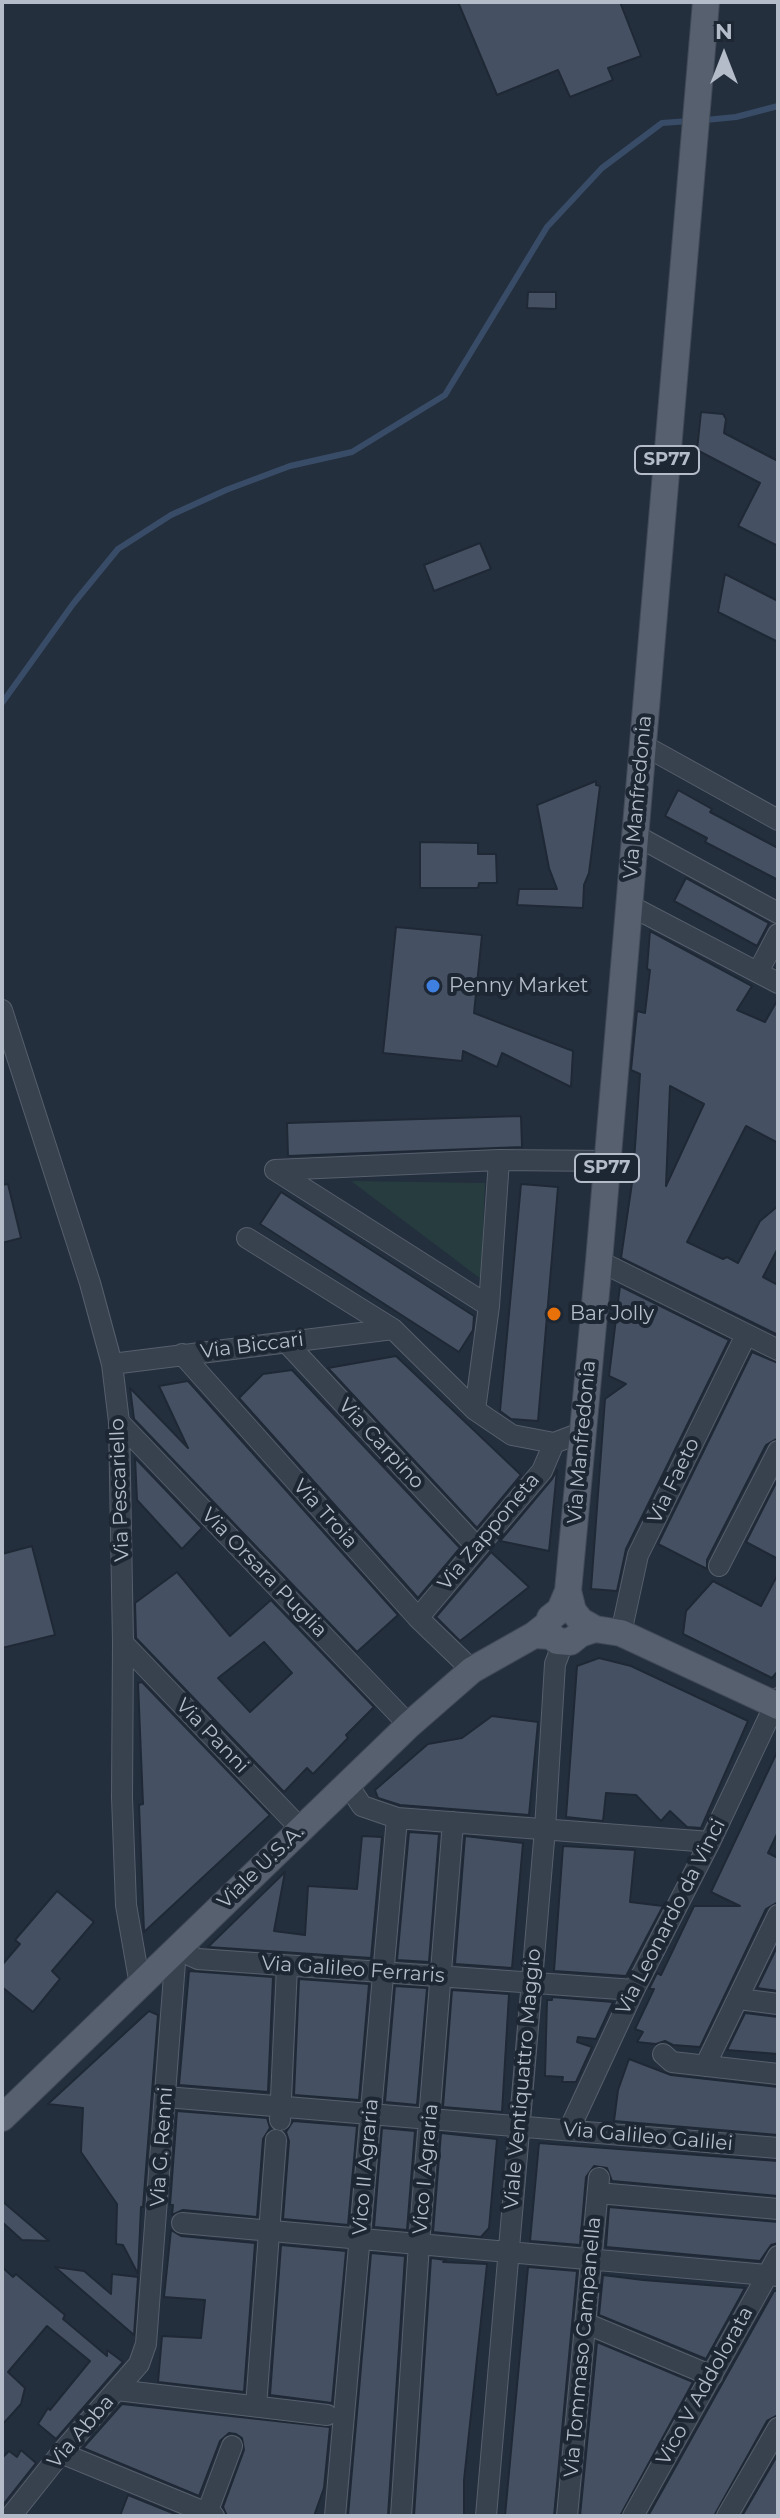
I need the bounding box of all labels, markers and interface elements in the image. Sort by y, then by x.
north arrow [684,16,764,96]
text: N [715,18,733,45]
road number: SP77 [635,446,699,474]
street label: Via Manfredonia [619,714,657,880]
place label: Penny Market [449,974,588,998]
marker: Penny Market [424,977,442,995]
road number: SP77 [575,1154,639,1182]
place label: Bar Jolly [570,1302,654,1326]
marker: Bar Jolly [545,1305,563,1323]
street label: Via Biccari [199,1328,305,1364]
street label: Via Manfredonia [563,1359,601,1525]
street label: Via Carpino [333,1394,429,1494]
street label: Via Pescariello [106,1418,134,1562]
street label: Via Faeto [643,1434,705,1528]
street label: Via Zapponeta [433,1469,545,1595]
street label: Via Troia [288,1474,362,1554]
street label: Via Orsara Puglia [196,1503,332,1643]
street label: Via Panni [171,1694,253,1778]
street label: Via Leonardo da Vinci [611,1815,731,2019]
street label: Viale U.S.A. [213,1820,309,1914]
street label: Viale Ventiquattro Maggio [500,1947,546,2211]
street label: Via Galileo Ferraris [261,1952,445,1988]
street label: Via G. Renni [146,2086,178,2208]
street label: Vico II Agraria [348,2098,384,2236]
street label: Vico I Agraria [408,2103,444,2235]
street label: Via Galileo Galilei [562,2118,734,2156]
street label: Via Tommaso Campanella [560,2216,606,2478]
street label: Vico V Addolorata [652,2303,758,2469]
street label: Via Abba [43,2390,119,2474]

